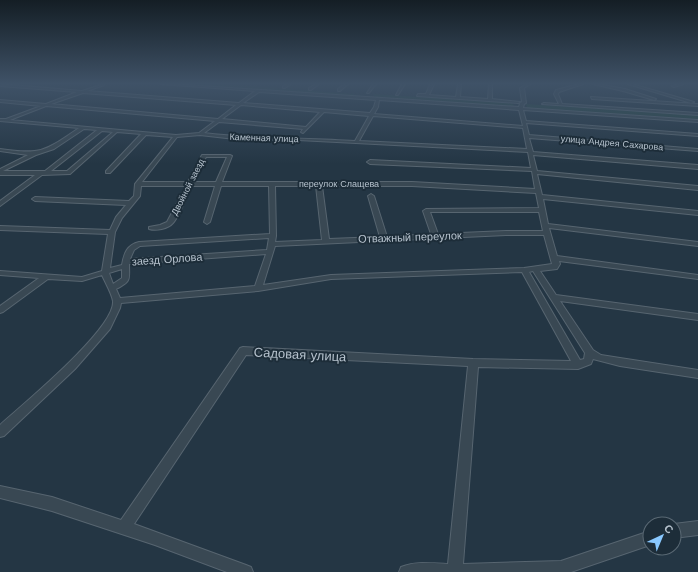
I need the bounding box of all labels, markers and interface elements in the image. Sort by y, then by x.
street label: Каменная улица [229,132,299,144]
street label: улица Андрея Сахарова [560,134,664,152]
street label: Двойной заезд [169,156,207,217]
street label: переулок Слащева [299,179,379,189]
street label: Отважный переулок [358,229,462,246]
street label: заезд Орлова [131,250,204,268]
street label: Садовая улица [253,345,347,364]
north arrow [642,516,682,556]
text: С [661,522,676,537]

